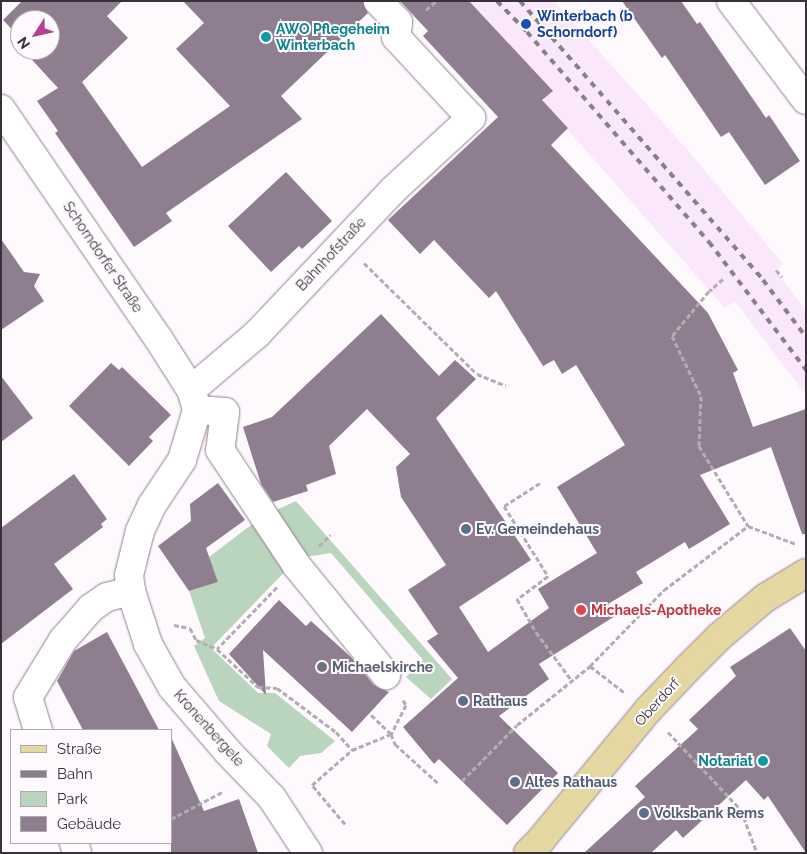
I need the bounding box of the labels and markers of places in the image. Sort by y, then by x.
place label: Winterbach (b Schorndorf) [537,8,633,40]
marker: Winterbach (b Schorndorf) [519,17,533,31]
place label: AWO Pflegeheim Winterbach [276,21,390,54]
marker: AWO Pflegeheim Winterbach [260,31,272,43]
place label: Ev. Gemeindehaus [476,521,599,537]
marker: Ev. Gemeindehaus [460,523,472,535]
place label: Michaels-Apotheke [591,602,721,618]
marker: Michaels-Apotheke [575,604,587,616]
place label: Michaelskirche [332,659,433,675]
marker: Michaelskirche [316,661,328,673]
place label: Rathaus [473,693,528,709]
marker: Rathaus [457,695,469,707]
place label: Notariat [698,753,753,769]
marker: Notariat [757,755,769,767]
place label: Altes Rathaus [525,774,617,790]
marker: Altes Rathaus [509,776,521,788]
place label: Volksbank Rems [654,805,764,821]
marker: Volksbank Rems [638,807,650,819]

